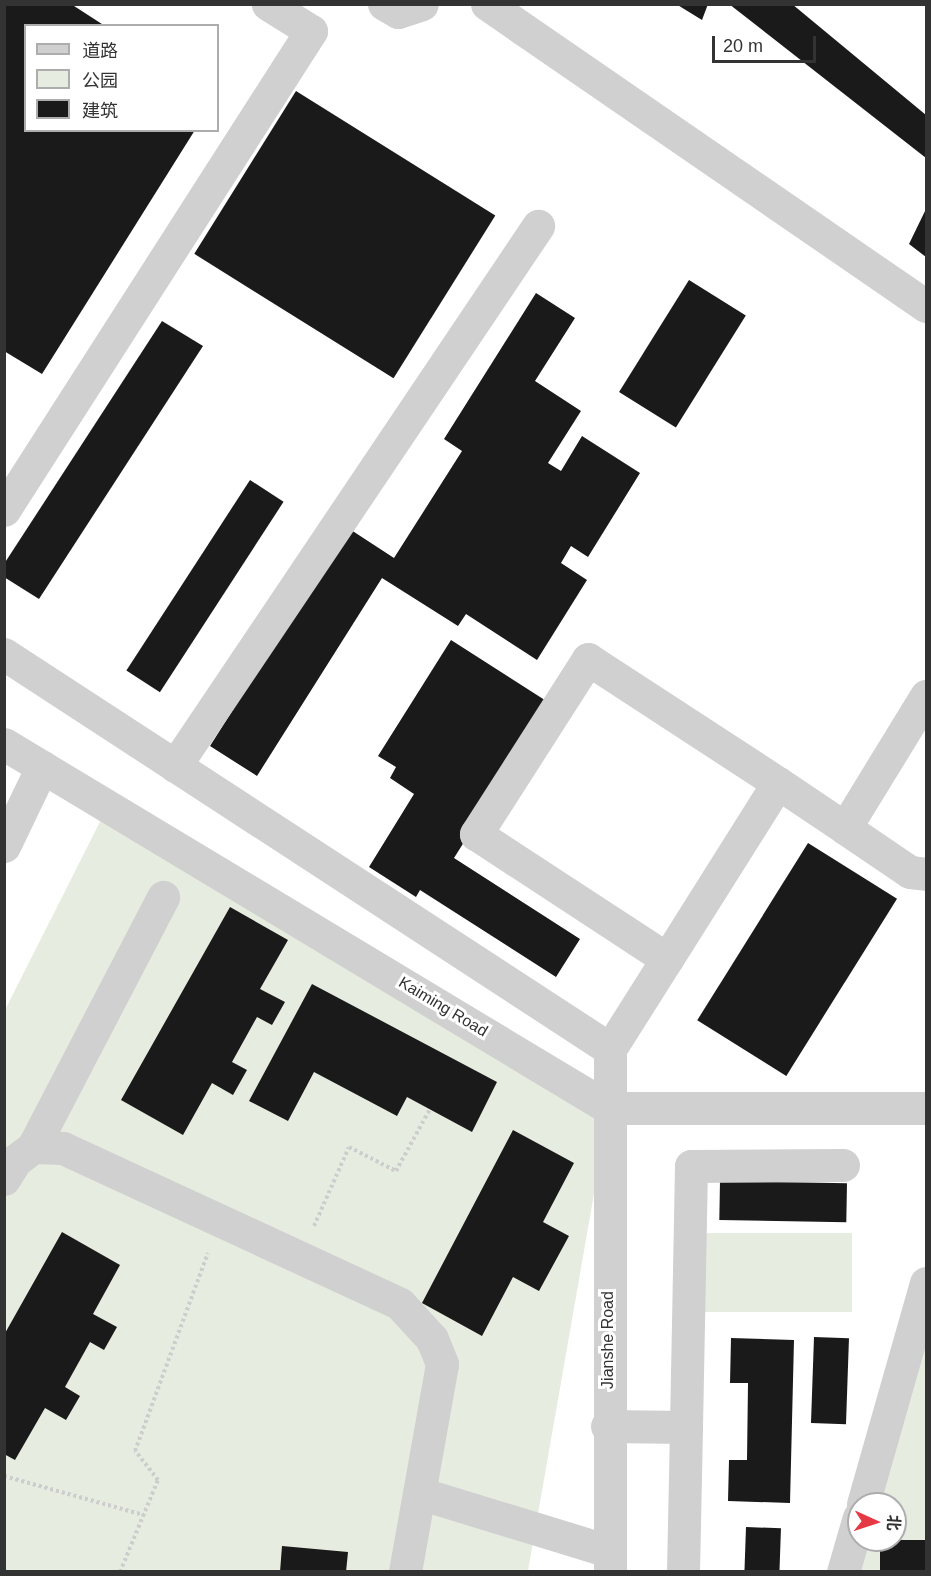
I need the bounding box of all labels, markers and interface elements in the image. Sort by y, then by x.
legend [24,24,219,132]
scale bar [715,24,818,62]
text: 20 m [723,36,763,56]
text: 道路 [82,41,118,61]
text: 公园 [82,71,118,91]
text: 建筑 [82,101,118,121]
street label: Kaiming Road [395,973,491,1041]
street label: Jianshe Road [598,1291,618,1389]
north arrow [847,1492,907,1552]
text: 北 [885,1514,902,1531]

